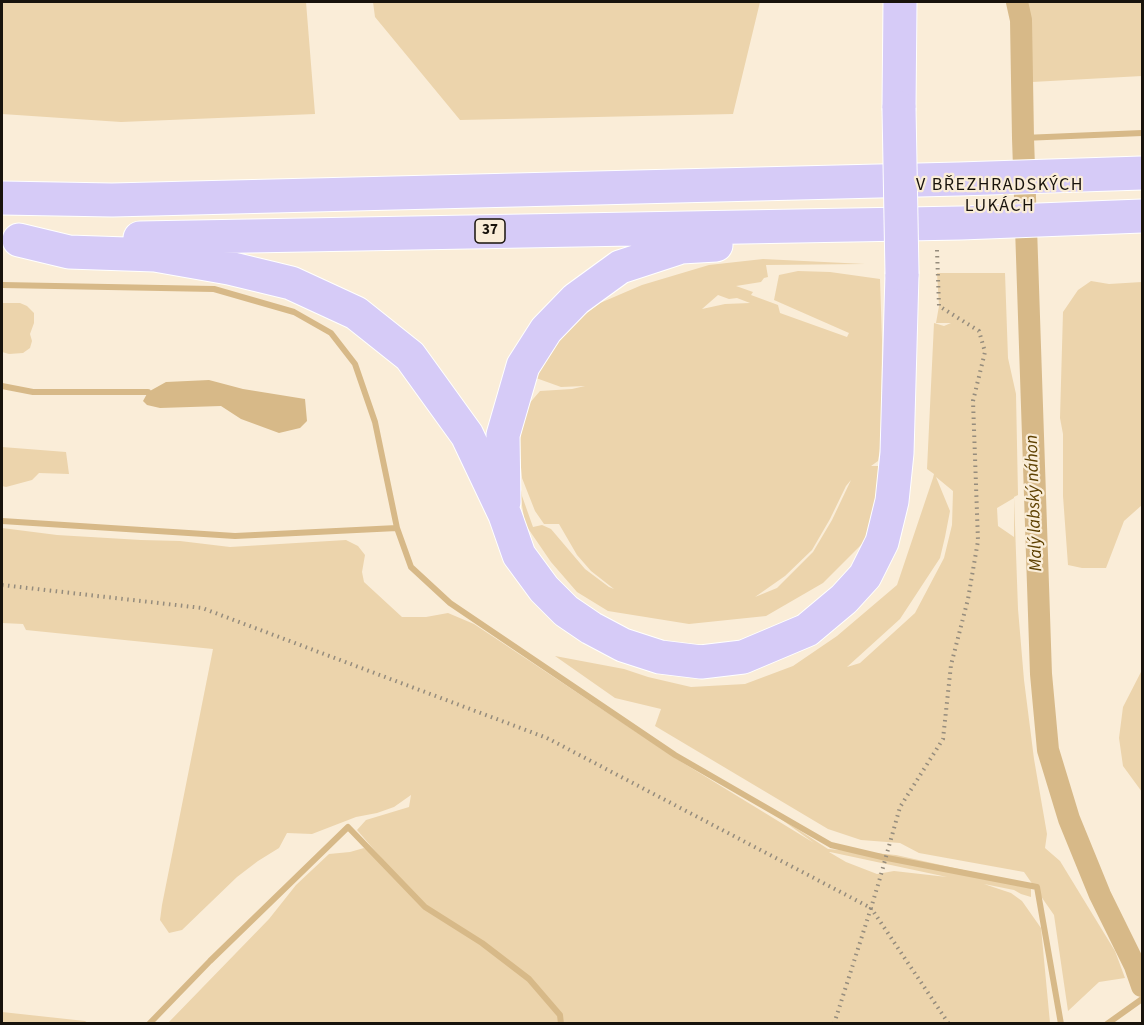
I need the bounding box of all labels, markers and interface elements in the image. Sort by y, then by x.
district label: V BŘEZHRADSKÝCH LUKÁCH [916,175,1084,218]
road number: 37 [475,219,505,243]
water label: Malý labský náhon [1022,434,1048,572]

